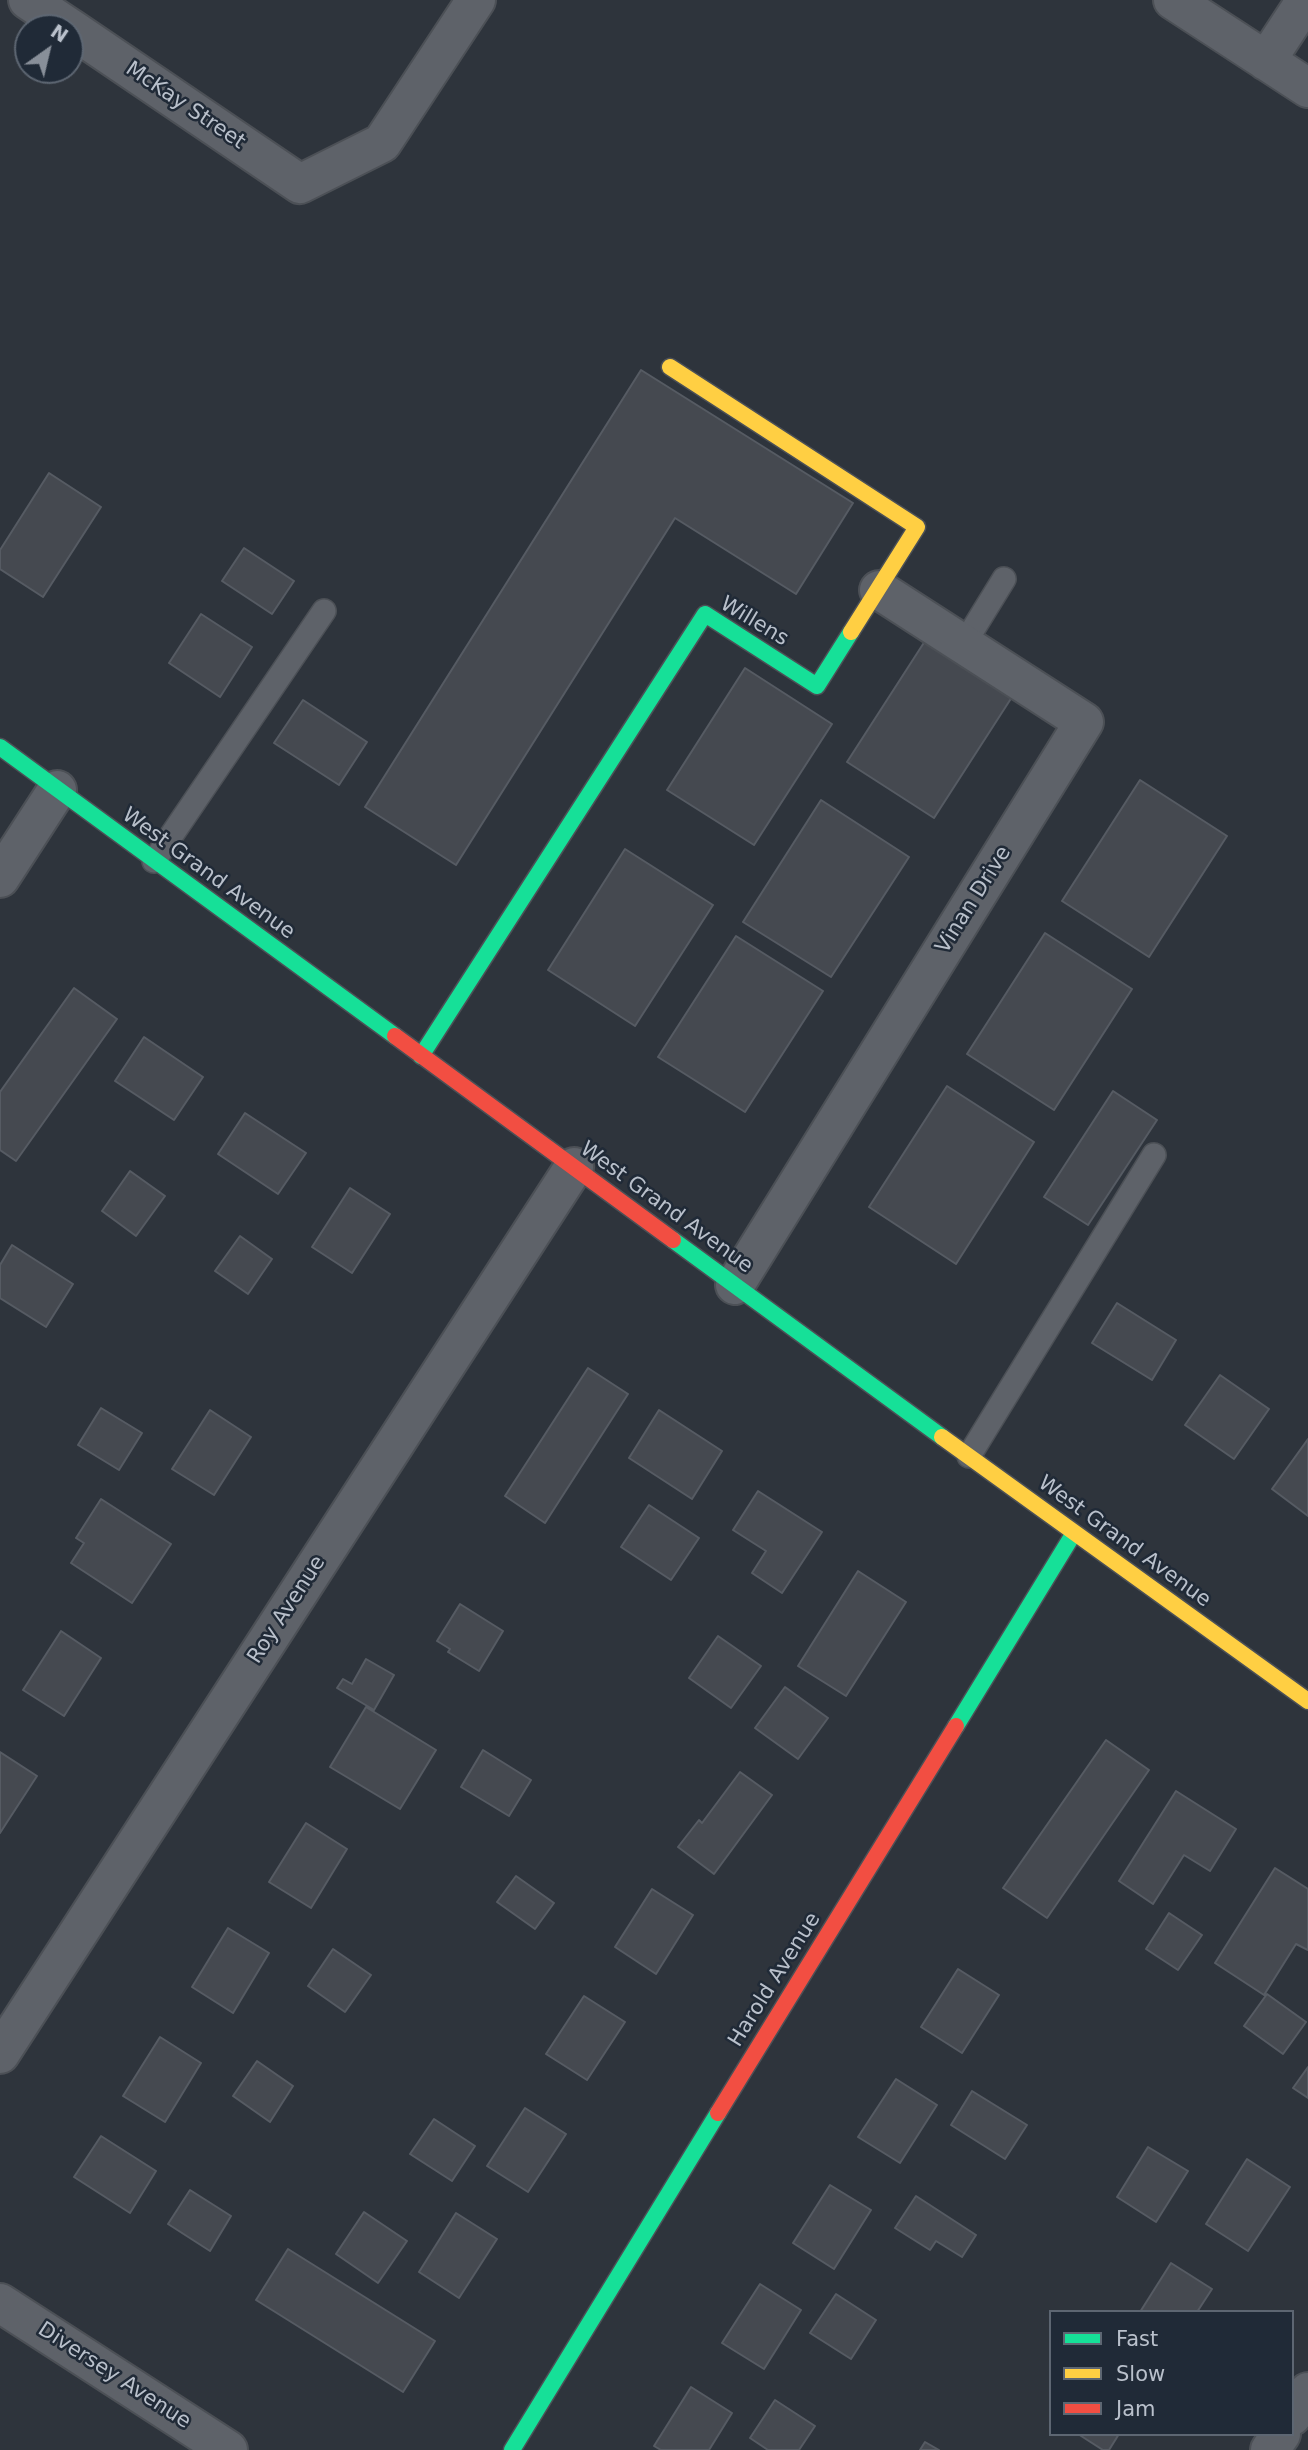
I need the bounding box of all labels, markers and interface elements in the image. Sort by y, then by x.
north arrow [14,14,84,84]
text: N [47,20,72,47]
street label: McKay Street [120,57,250,155]
street label: Willens [715,592,793,652]
street label: West Grand Avenue [117,803,299,945]
street label: Vinan Drive [931,842,1017,958]
street label: West Grand Avenue [575,1137,757,1279]
street label: West Grand Avenue [1033,1471,1215,1613]
street label: Roy Avenue [243,1551,331,1669]
street label: Harold Avenue [724,1908,826,2052]
legend [1049,2310,1294,2436]
street label: Diversey Avenue [33,2317,195,2435]
text: Fast [1116,2327,1158,2351]
text: Slow [1116,2362,1165,2386]
text: Jam [1116,2397,1156,2421]

